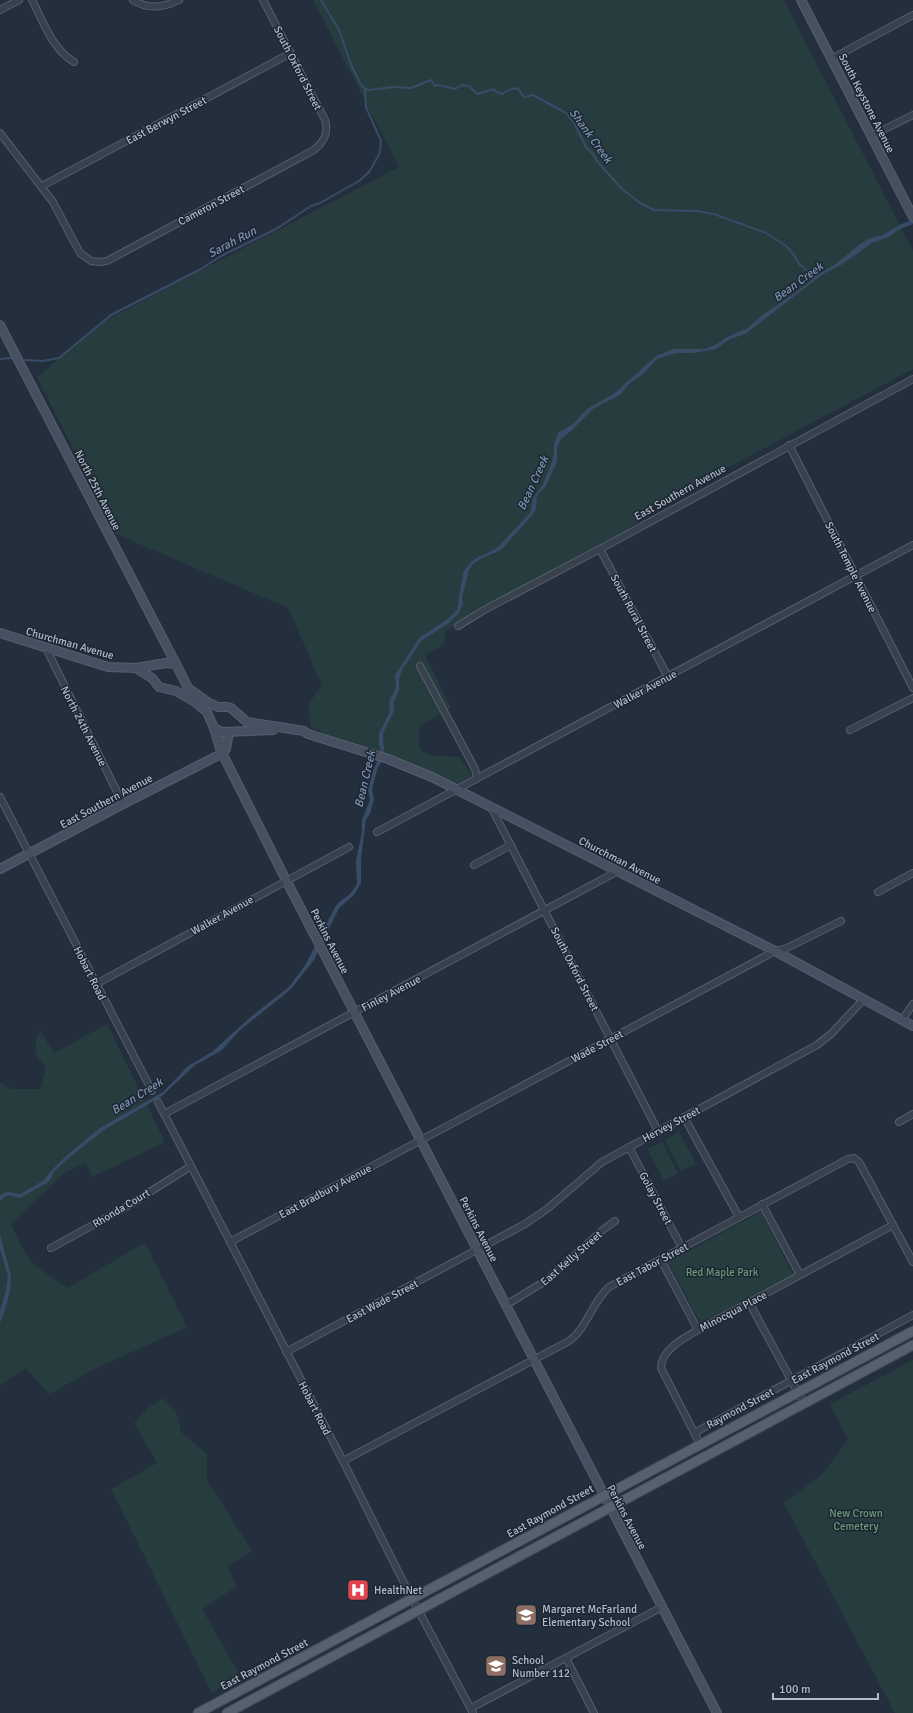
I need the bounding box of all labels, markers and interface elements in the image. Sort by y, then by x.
street label: South Oxford Street [271,24,324,113]
street label: South Keystone Avenue [836,51,897,155]
street label: East Berwyn Street [124,94,209,147]
water label: Shank Creek [566,106,616,167]
street label: Cameron Street [176,182,247,228]
water label: Sarah Run [206,223,259,261]
water label: Bean Creek [770,259,827,306]
street label: North 25th Avenue [72,448,123,533]
water label: Bean Creek [514,453,553,513]
street label: East Southern Avenue [632,462,728,523]
street label: South Temple Avenue [822,520,879,615]
street label: South Rural Street [608,572,660,655]
street label: Churchman Avenue [24,625,115,662]
street label: Walker Avenue [612,667,679,711]
street label: North 24th Avenue [58,684,109,769]
water label: Bean Creek [352,748,380,809]
street label: East Southern Avenue [58,772,155,831]
street label: Churchman Avenue [576,834,663,887]
street label: Walker Avenue [189,893,256,938]
street label: Perkins Avenue [308,906,352,976]
street label: South Oxford Street [548,925,601,1014]
street label: Hobart Road [70,944,109,1002]
street label: Finley Avenue [359,972,423,1014]
street label: Wade Street [569,1027,626,1066]
water label: Bean Creek [109,1074,167,1118]
street label: Hervey Street [640,1104,703,1145]
street label: East Bradbury Avenue [277,1162,374,1221]
street label: Golay Street [636,1170,675,1227]
street label: Rhonda Court [90,1186,152,1231]
street label: Perkins Avenue [457,1194,501,1264]
street label: East Kelly Street [538,1228,605,1289]
street label: East Tabor Street [614,1240,691,1289]
park label: Red Maple Park [686,1266,759,1279]
street label: East Wade Street [344,1277,421,1326]
street label: Minocqua Place [697,1288,769,1335]
street label: East Raymond Street [789,1330,881,1387]
street label: Hobart Road [295,1379,334,1437]
street label: Raymond Street [704,1385,776,1432]
street label: East Raymond Street [505,1482,596,1541]
street label: Perkins Avenue [604,1483,649,1552]
park label: New Crown Cemetery [829,1507,883,1533]
hospital icon: HealthNet [345,1577,371,1603]
place label: HealthNet [374,1584,422,1597]
school or university icon: Margaret McFarland Elementary School [513,1602,539,1628]
place label: Margaret McFarland Elementary School [542,1603,637,1629]
street label: East Raymond Street [218,1636,310,1693]
school or university icon: School Number 112 [483,1653,509,1679]
place label: School Number 112 [512,1654,570,1680]
scale bar [773,1675,878,1701]
text: 100 m [779,1682,811,1697]

